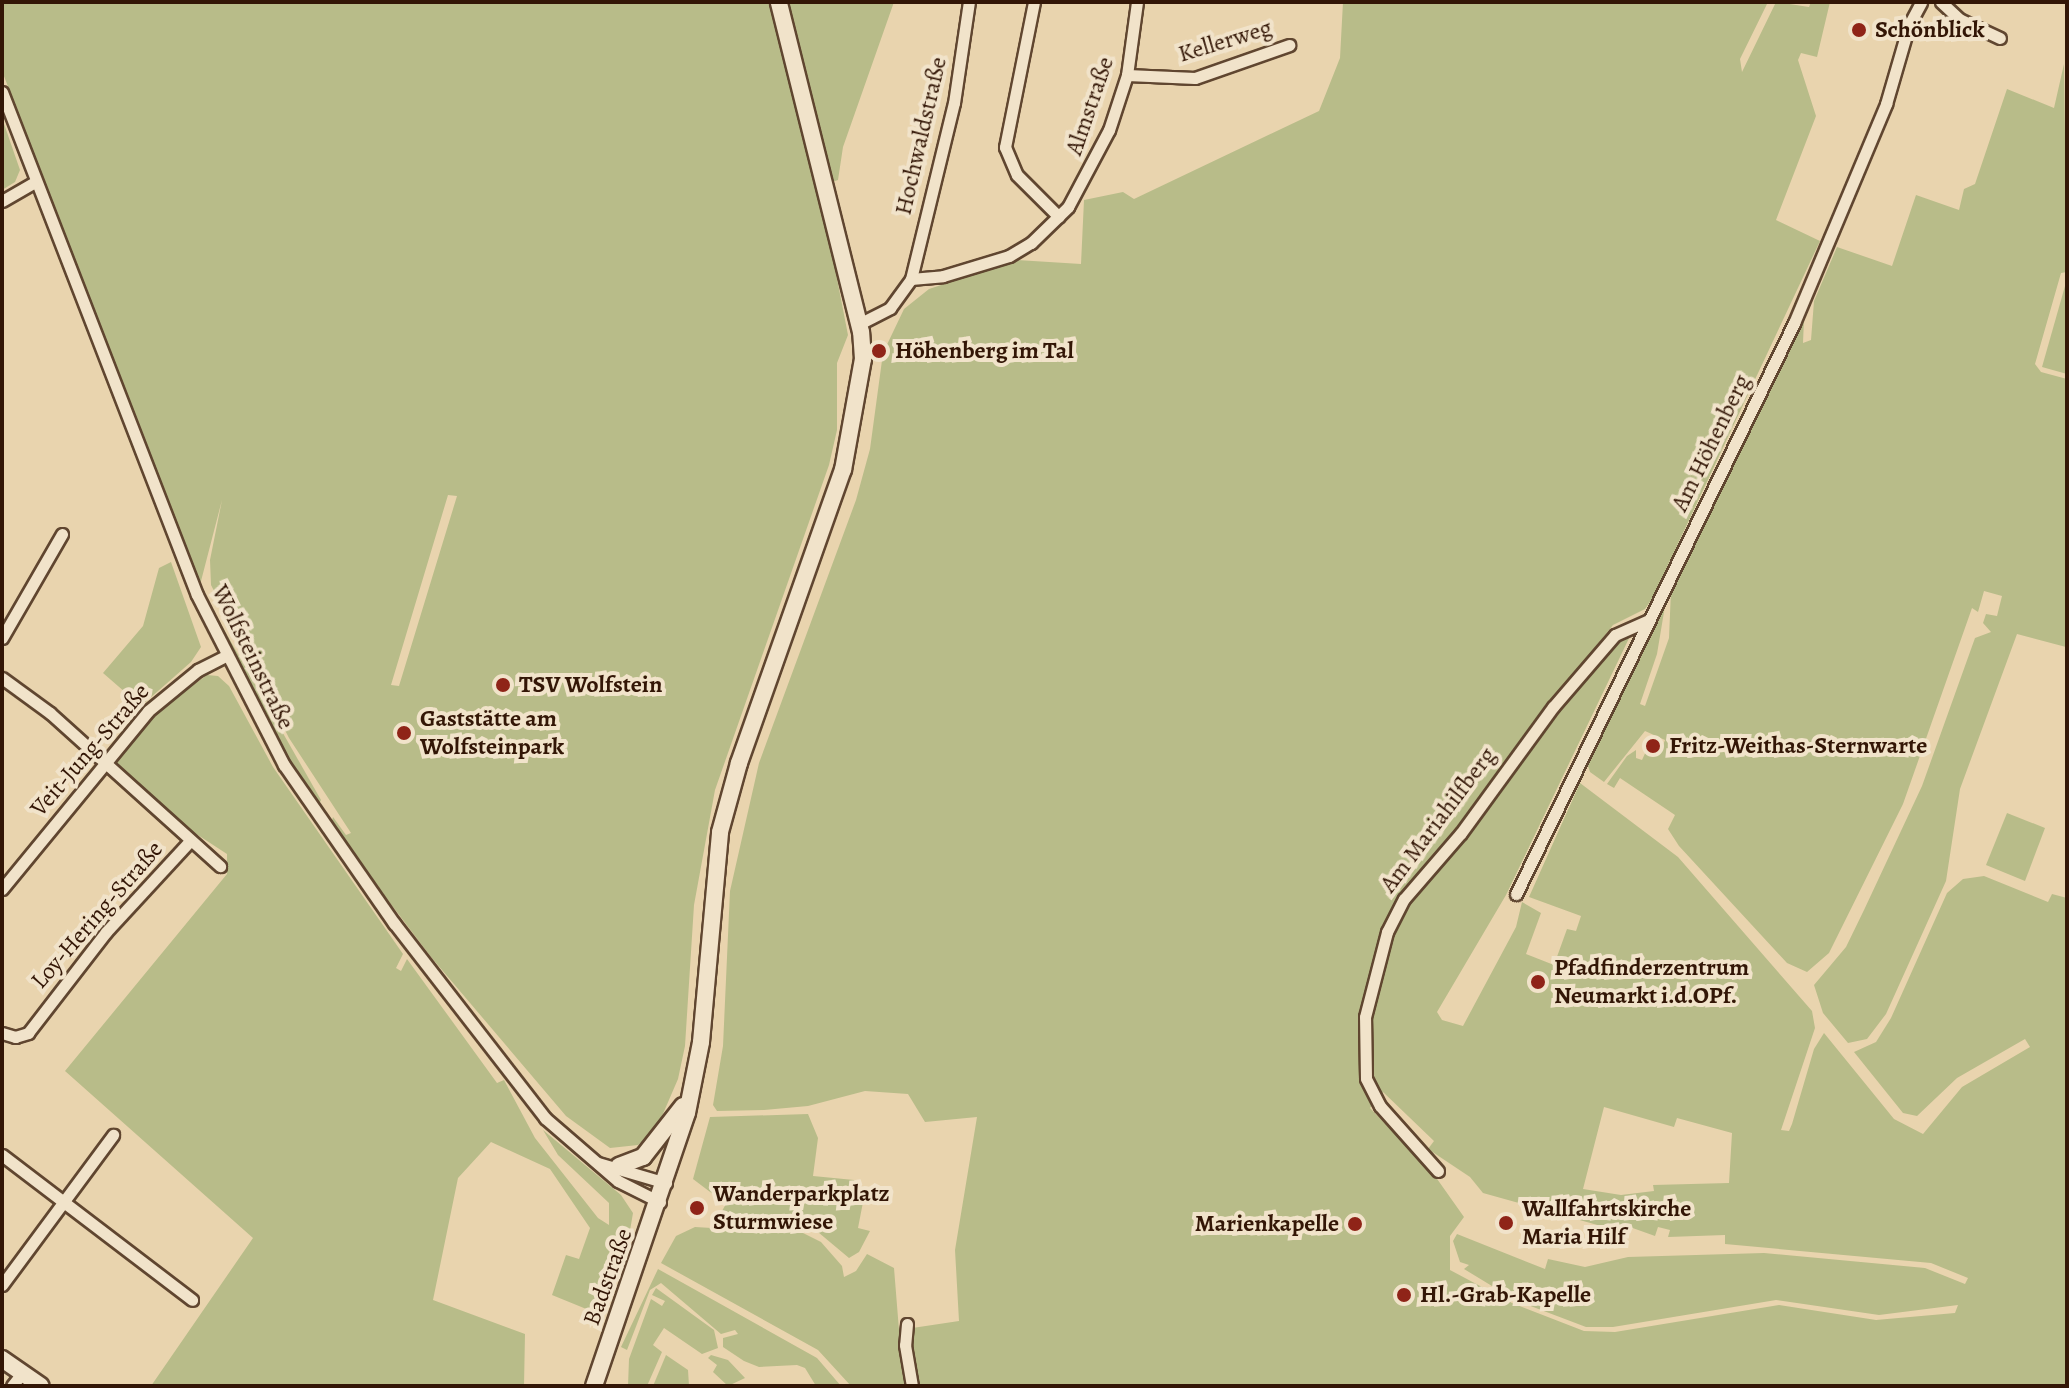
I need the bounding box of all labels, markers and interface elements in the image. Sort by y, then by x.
street label: Kellerweg [1175,13,1275,69]
place label: Schönblick [1875,16,1985,44]
marker: Schönblick [1850,21,1868,39]
street label: Almstraße [1060,53,1120,159]
street label: Hochwaldstraße [889,54,953,218]
place label: Höhenberg im Tal [895,337,1074,365]
marker: Höhenberg im Tal [870,342,888,360]
street label: Am Höhenberg [1665,370,1757,516]
street label: Wolfsteinstraße [206,580,300,734]
place label: TSV Wolfstein [519,671,662,699]
marker: TSV Wolfstein [494,676,512,694]
street label: Veit-Jung-Straße [24,678,156,822]
place label: Gaststätte am Wolfsteinpark [420,705,564,761]
marker: Gaststätte am Wolfsteinpark [395,724,413,742]
place label: Fritz-Weithas-Sternwarte [1669,732,1927,760]
marker: Fritz-Weithas-Sternwarte [1644,737,1662,755]
street label: Am Mariahilfberg [1374,742,1502,898]
street label: Loy-Hering-Straße [25,835,169,995]
place label: Pfadfinderzentrum Neumarkt i.d.OPf. [1554,954,1749,1010]
marker: Pfadfinderzentrum Neumarkt i.d.OPf. [1529,973,1547,991]
place label: Wanderparkplatz Sturmwiese [713,1180,890,1236]
place label: Wallfahrtskirche Maria Hilf [1522,1195,1691,1251]
marker: Wanderparkplatz Sturmwiese [688,1199,706,1217]
place label: Marienkapelle [1195,1210,1339,1238]
marker: Wallfahrtskirche Maria Hilf [1497,1214,1515,1232]
marker: Marienkapelle [1346,1215,1364,1233]
street label: Badstraße [577,1225,639,1329]
place label: Hl.-Grab-Kapelle [1420,1281,1591,1309]
marker: Hl.-Grab-Kapelle [1395,1286,1413,1304]

